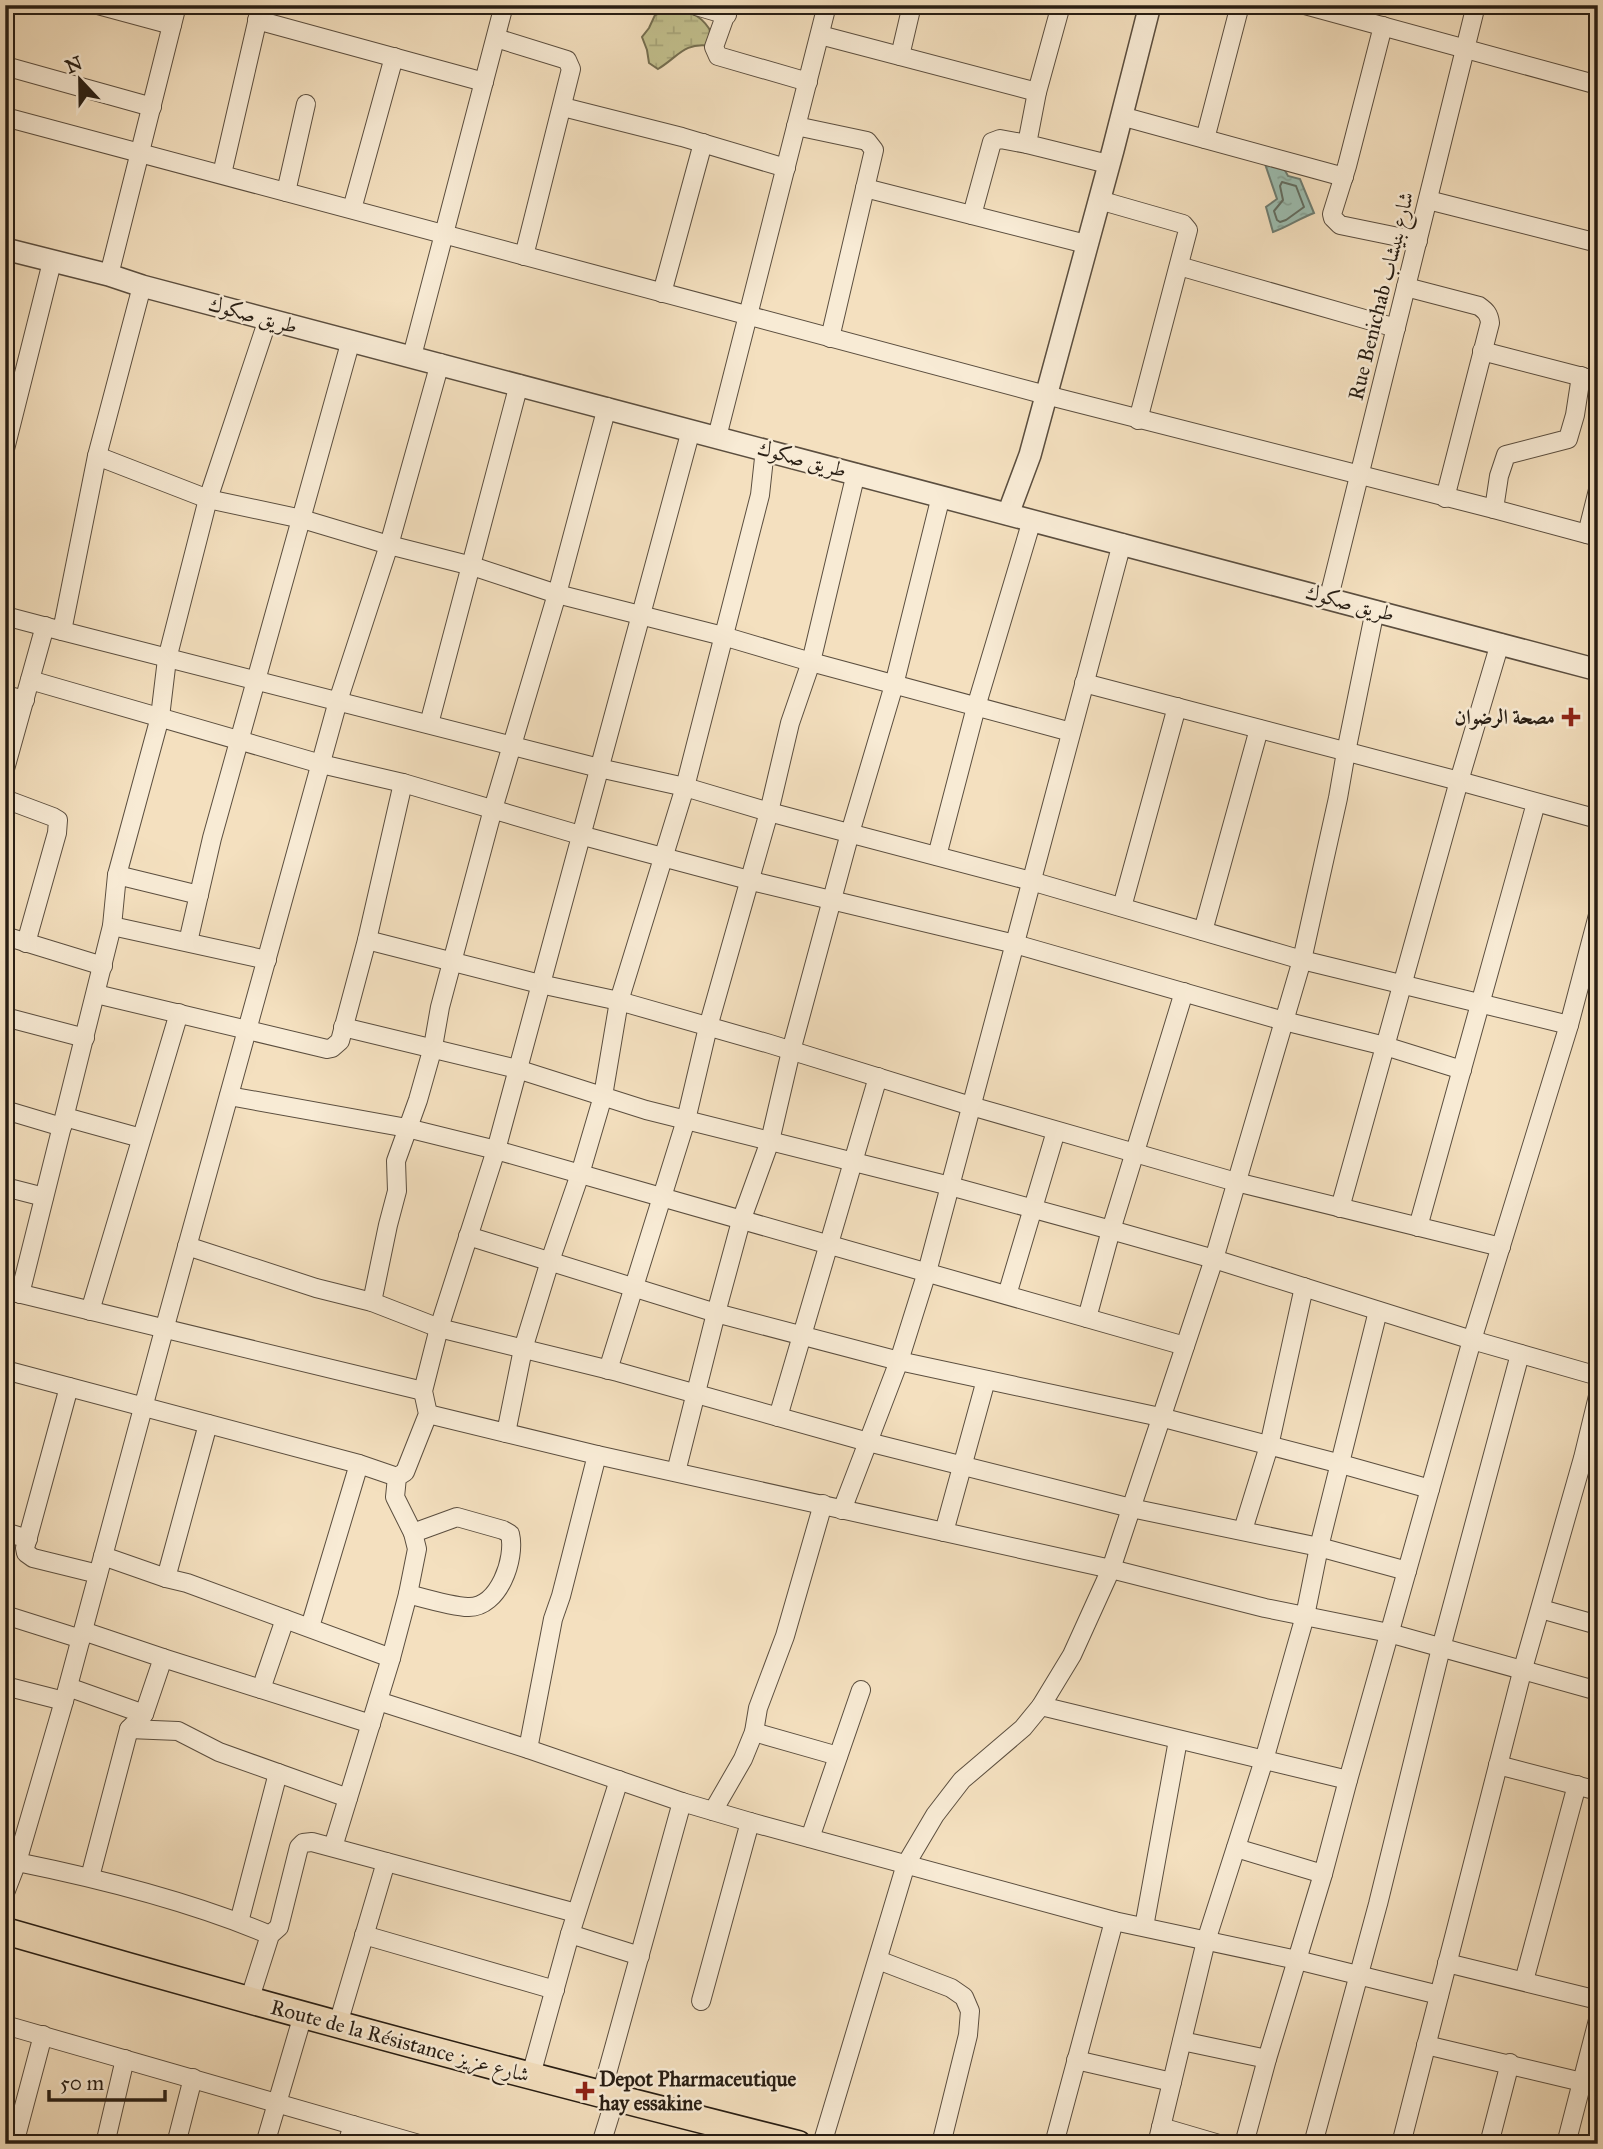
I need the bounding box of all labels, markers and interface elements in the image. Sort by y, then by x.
north arrow [46,46,116,116]
text: N [62,51,86,78]
street label: Rue Benichab شارع بنيشاب [1343,189,1424,404]
street label: طريق صكوك [206,291,300,339]
street label: طريق صكوك [755,435,849,483]
street label: طريق صكوك [1303,579,1397,627]
place label: مصحة الرضوان [1454,704,1555,730]
marker: مصحة الرضوان [1561,707,1581,727]
street label: Route de la Résistance شارع عزيز [266,1994,532,2093]
scale bar [49,2058,164,2102]
place label: Depot Pharmaceutique hay essakine [598,2066,797,2116]
text: 50 m [60,2070,105,2096]
marker: Depot Pharmaceutique hay essakine [577,2083,593,2099]

